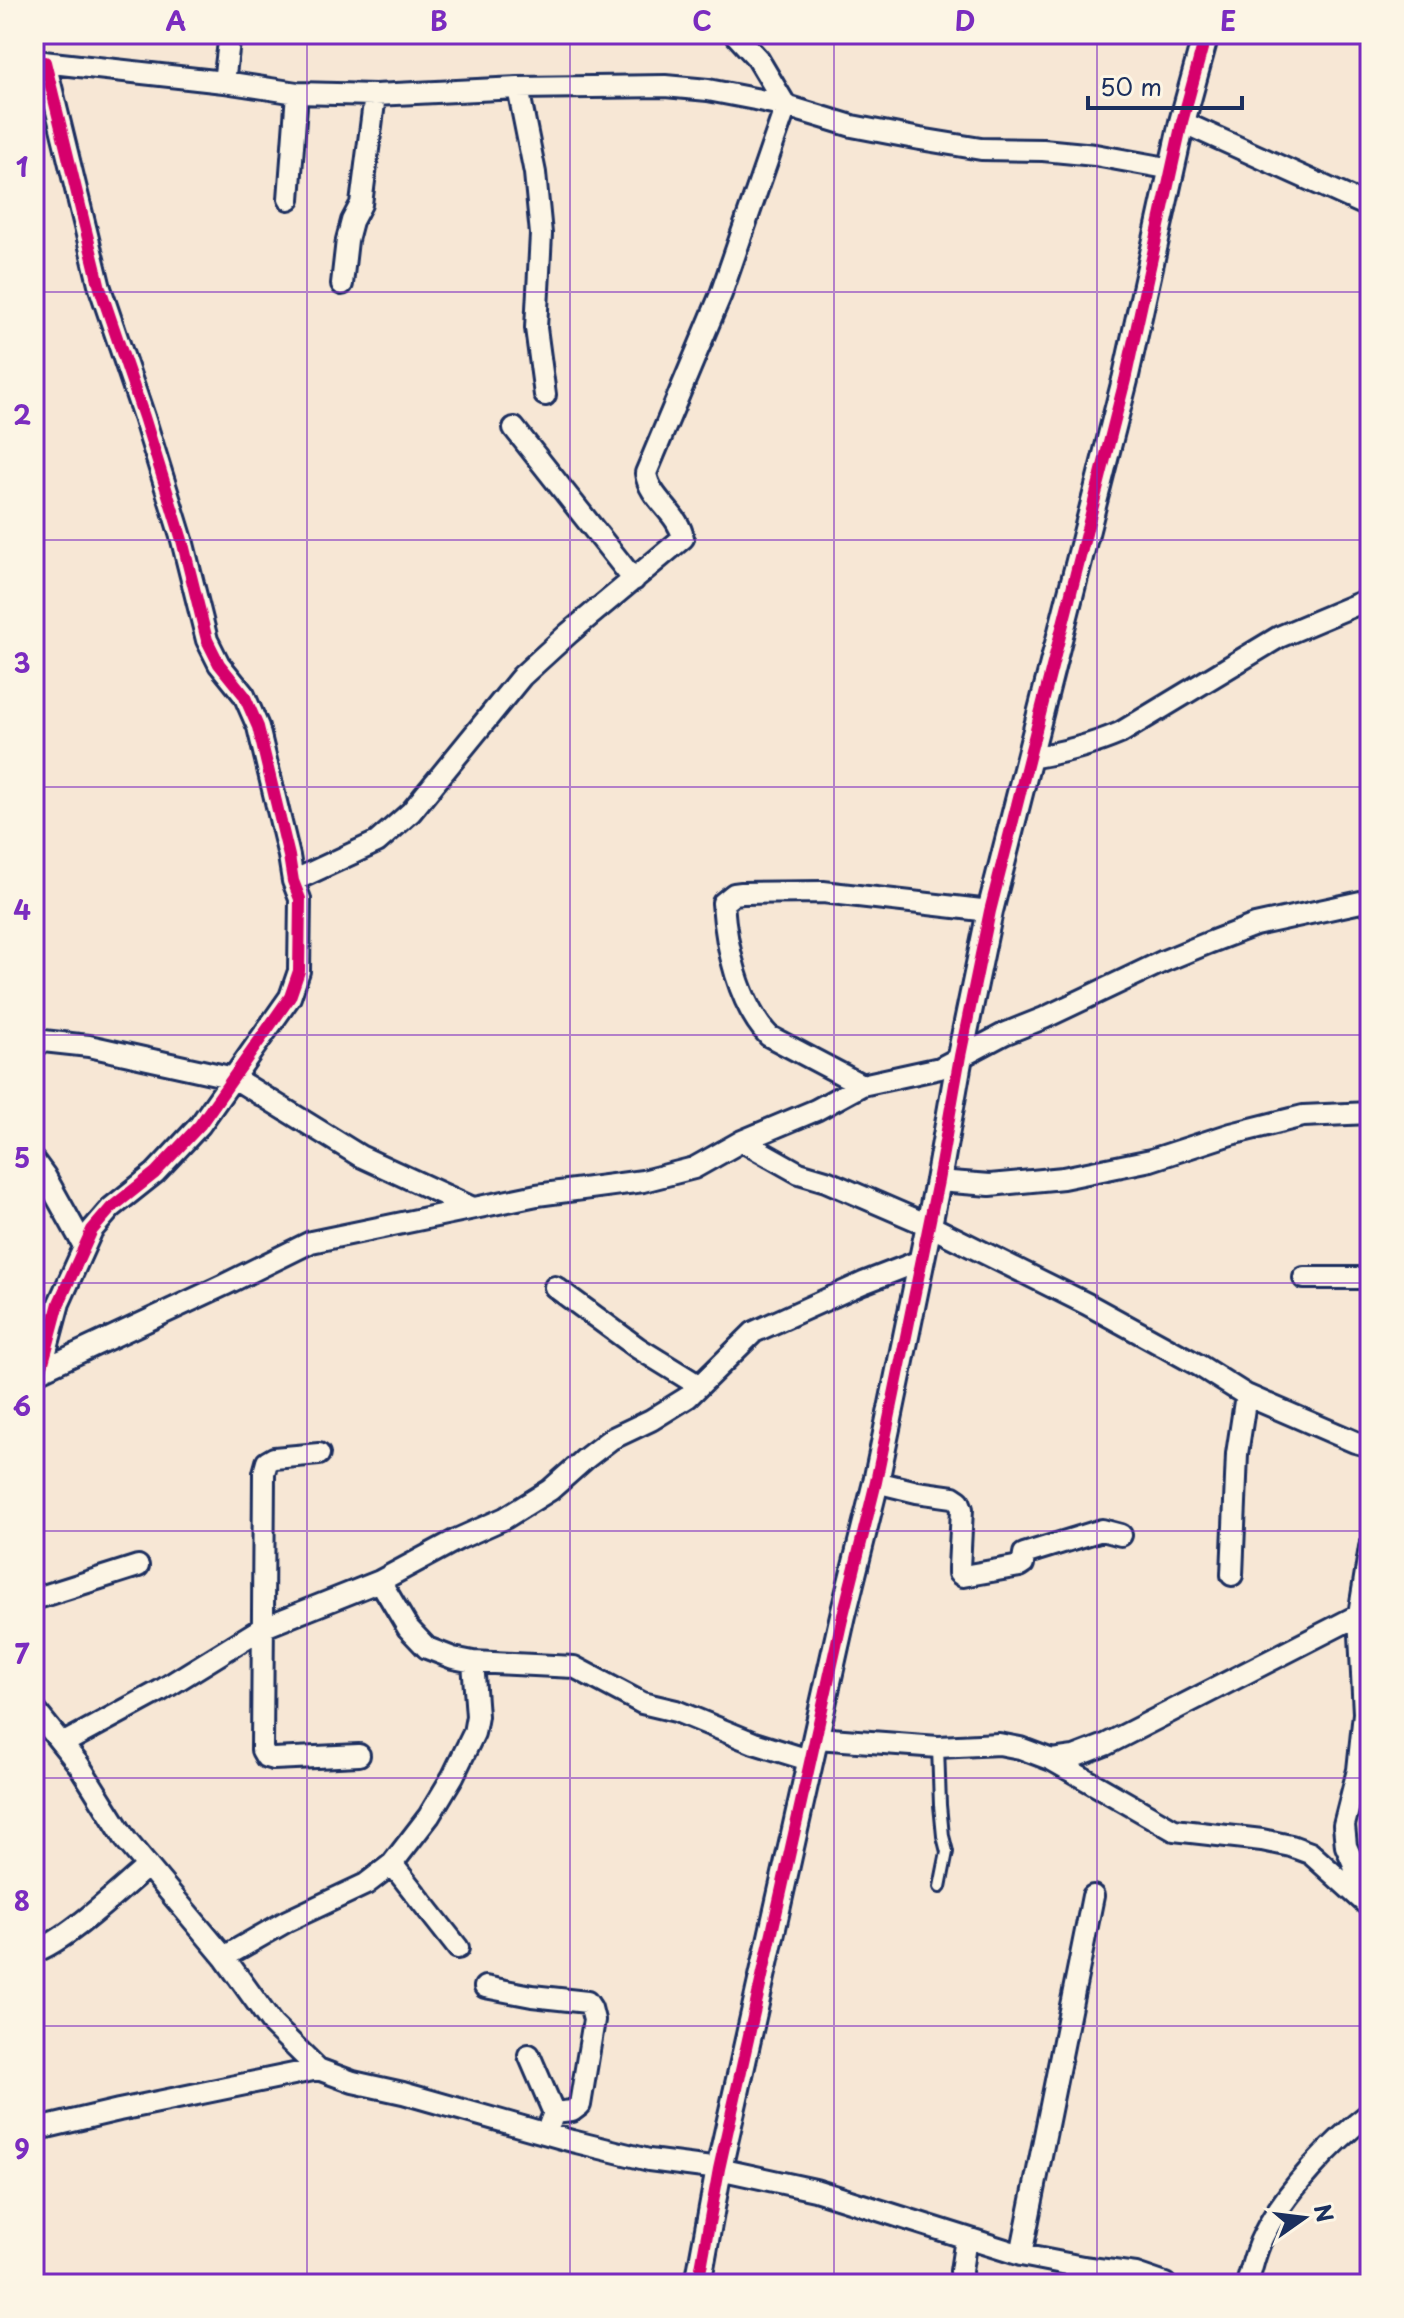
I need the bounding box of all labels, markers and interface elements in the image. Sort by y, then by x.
text: A [166,1,186,40]
text: B [430,1,448,40]
text: C [692,1,712,40]
text: D [955,1,975,40]
text: E [1220,1,1236,40]
scale bar [1088,60,1242,110]
text: 50 m [1100,68,1162,104]
text: 1 [16,147,28,186]
text: 2 [13,395,31,434]
text: 3 [13,643,31,682]
text: 4 [13,890,31,929]
text: 5 [14,1138,30,1177]
text: 6 [13,1386,31,1425]
text: 7 [15,1634,30,1673]
text: 8 [14,1881,30,1920]
text: 9 [14,2129,30,2168]
north arrow [1264,2178,1344,2258]
text: N [1307,2200,1343,2225]

